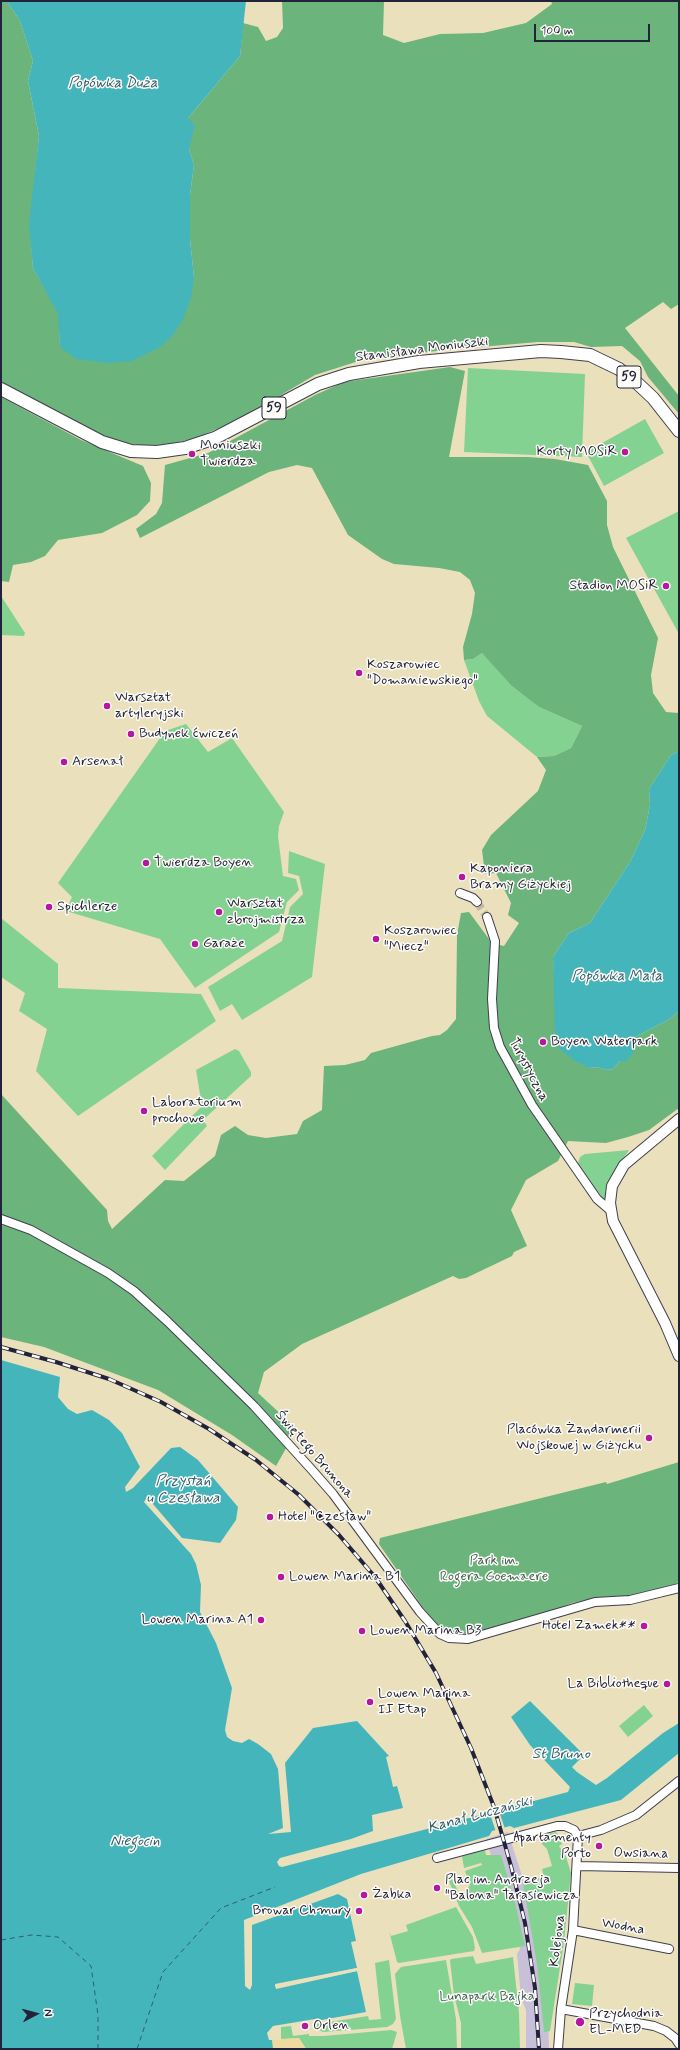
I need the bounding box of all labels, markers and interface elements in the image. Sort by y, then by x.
scale bar [536,16,652,42]
text: 100 m [541,23,573,39]
water label: Popówka Duża [68,75,158,93]
street label: Stanisława Moniuszki [355,334,489,366]
road number: 59 [617,366,641,388]
road number: 59 [262,397,286,419]
place label: Moniuszki Twierdza [200,438,261,470]
place label: Korty MOSiR [537,444,617,460]
marker: Korty MOSiR [620,447,630,457]
marker: Moniuszki Twierdza [187,449,197,459]
place label: Stadion MOSiR [570,578,658,594]
marker: Stadion MOSiR [661,581,671,591]
place label: Koszarowiec "Domaniewskiego" [367,657,478,690]
marker: Koszarowiec "Domaniewskiego" [354,668,364,678]
place label: Warsztat artyleryjski [115,690,184,722]
marker: Warsztat artyleryjski [102,701,112,711]
place label: Budynek ćwiczeń [139,726,238,742]
marker: Budynek ćwiczeń [126,729,136,739]
place label: Arsenał [72,754,123,770]
marker: Arsenał [59,757,69,767]
place label: Twierdza Boyen [154,855,252,871]
marker: Twierdza Boyen [141,858,151,868]
place label: Kaponiera Bramy Giżyckiej [470,861,571,894]
marker: Kaponiera Bramy Giżyckiej [457,872,467,882]
place label: Warsztat zbrojmistrza [227,896,305,928]
place label: Spichlerze [57,899,117,915]
marker: Spichlerze [44,902,54,912]
marker: Warsztat zbrojmistrza [214,907,224,917]
place label: Koszarowiec "Miecz" [384,923,457,956]
marker: Koszarowiec "Miecz" [371,934,381,944]
place label: Garaże [203,936,245,952]
marker: Garaże [190,939,200,949]
water label: Popówka Mała [572,968,662,986]
place label: Boyen Waterpark [551,1034,658,1050]
street label: Turystyczna [504,1036,552,1104]
marker: Boyen Waterpark [538,1037,548,1047]
place label: Laboratorium prochowe [152,1095,242,1128]
marker: Laboratorium prochowe [139,1106,149,1116]
street label: Świętego Brunona [271,1407,357,1503]
place label: Placówka Żandarmerii Wojskowej w Giżycku [507,1422,641,1454]
marker: Placówka Żandarmerii Wojskowej w Giżycku [644,1433,654,1443]
water label: Przystań u Czesława [146,1473,220,1508]
place label: Hotel "Czesław" [278,1509,371,1525]
marker: Hotel "Czesław" [265,1512,275,1522]
park label: Park im. Rogera Goemaere [440,1553,548,1586]
place label: Lowen Marina B1 [289,1569,400,1585]
marker: Lowen Marina B1 [276,1572,286,1582]
place label: Lowen Marina A1 [142,1612,253,1628]
marker: Lowen Marina A1 [256,1615,266,1625]
place label: Hotel Zamek** [542,1618,636,1634]
marker: Hotel Zamek** [639,1621,649,1631]
place label: Lowen Marina B3 [370,1623,481,1639]
marker: Lowen Marina B3 [357,1626,367,1636]
place label: La Bibliotheque [568,1676,659,1692]
marker: La Bibliotheque [662,1679,672,1689]
place label: Lowen Marina II Etap [378,1686,470,1718]
marker: Lowen Marina II Etap [365,1697,375,1707]
water label: St Bruno [532,1746,590,1764]
water label: Kanał Łuczański [426,1792,534,1838]
place label: Apartamenty Porto [514,1830,591,1862]
water label: Niegocin [110,1833,160,1851]
marker: Apartamenty Porto [594,1841,604,1851]
street label: Owsiana [613,1845,669,1863]
place label: Plac im. Andrzeja "Balona" Tarasiewicza [445,1872,578,1904]
marker: Plac im. Andrzeja "Balona" Tarasiewicza [432,1883,442,1893]
place label: Żabka [372,1887,411,1903]
marker: Żabka [359,1890,369,1900]
place label: Browar Chmury [252,1903,351,1919]
marker: Browar Chmury [354,1906,364,1916]
street label: Kolejowa [546,1914,570,1968]
street label: Wodna [600,1915,646,1939]
park label: Lunapark Bajka [439,1989,535,2005]
north arrow [16,1994,56,2034]
place label: Przychodnia EL-MED [589,2006,663,2038]
text: N [41,2008,55,2017]
marker: Przychodnia EL-MED [574,2016,586,2028]
place label: Orlen [313,2018,349,2034]
marker: Orlen [300,2021,310,2031]

